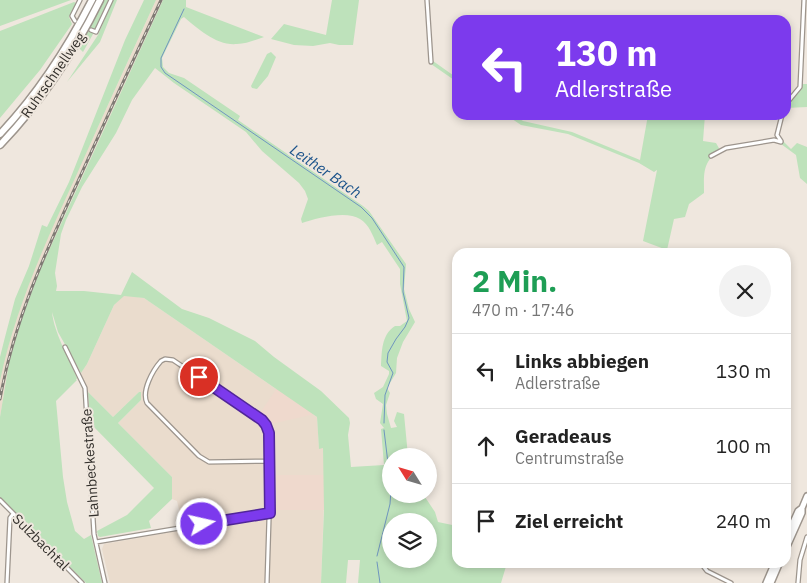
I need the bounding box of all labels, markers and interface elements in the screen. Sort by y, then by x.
street label: Ruhrschnellweg [17,28,90,121]
text: 130 m [555,30,658,76]
icon: left [472,35,537,100]
text: Adlerstraße [555,74,672,103]
water label: Leither Bach [286,140,366,202]
text: 2 Min. [472,261,557,300]
button: close [719,265,771,317]
text: 470 m · 17:46 [472,300,574,320]
text: Links abbiegen [515,349,649,373]
pin [178,356,220,398]
icon: left [472,357,500,385]
text: 130 m [716,359,771,383]
icon: arrive [185,363,213,391]
text: Adlerstraße [515,373,600,393]
street label: Lahnbeckestraße [77,408,103,518]
text: Geradeaus [515,424,612,448]
icon: ahead [472,432,500,460]
text: 100 m [716,434,771,458]
north arrow [382,448,438,502]
map controls [382,448,437,568]
text: Centrumstraße [515,448,624,468]
position arrow [175,497,227,549]
icon: arrive [472,507,500,535]
text: Ziel erreicht [515,509,623,533]
text: 240 m [716,509,771,533]
street label: Sulzbachtal [9,510,73,574]
button: layers [382,513,437,568]

